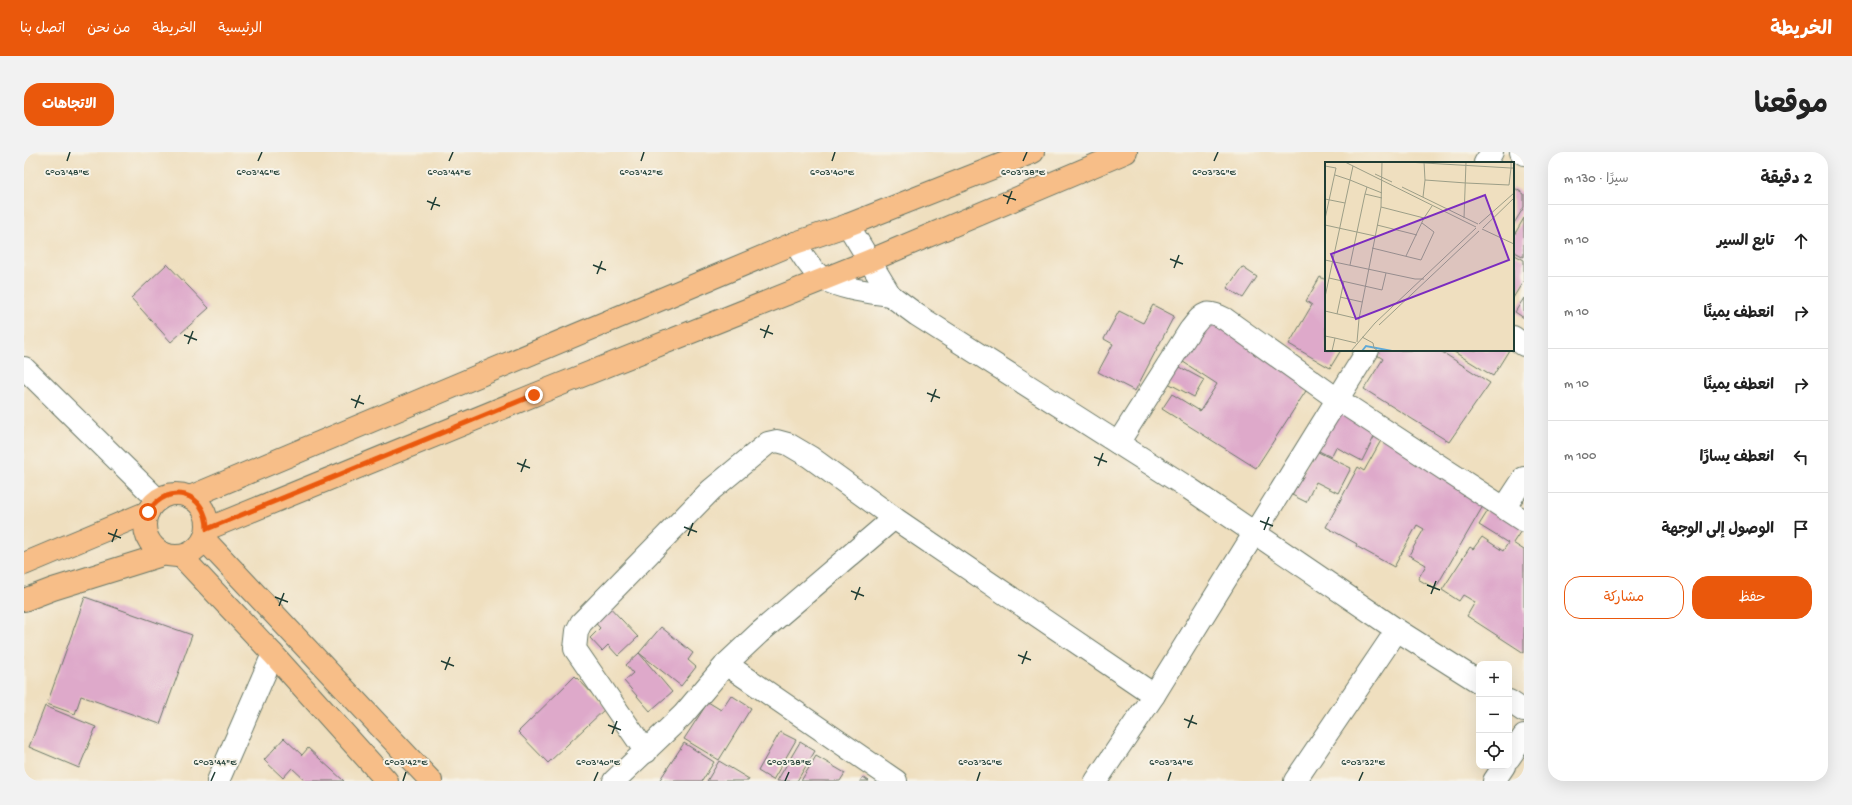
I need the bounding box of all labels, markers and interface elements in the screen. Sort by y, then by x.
text: الخريطة [1770,19,1832,42]
text: اتصل بنا [20,21,65,38]
text: من نحن [87,21,131,38]
text: الخريطة [153,21,196,38]
text: الرئيسية [218,21,262,38]
button: الاتجاهات [24,83,114,126]
text: موقعنا [1754,90,1828,123]
inset map [1325,162,1514,351]
text: 6°03'48"E [45,167,90,179]
text: 6°03'46"E [236,167,280,179]
text: 6°03'44"E [428,167,471,179]
text: 6°03'42"E [620,167,663,179]
text: 6°03'40"E [810,167,855,179]
text: 6°03'38"E [1001,167,1046,179]
text: 6°03'36"E [1192,167,1237,179]
text: 2 دقيقة [1760,170,1812,190]
text: سيرًا · 130 m [1564,172,1629,187]
icon: ahead [1790,230,1812,252]
text: 10 m [1564,233,1589,248]
text: تابع السير [1717,233,1774,251]
icon: right [1790,302,1812,324]
text: 10 m [1564,305,1589,320]
text: انعطف يمينًا [1703,305,1774,323]
icon: right [1790,374,1812,396]
text: 10 m [1564,377,1589,392]
text: انعطف يمينًا [1703,377,1774,395]
route end [525,386,543,404]
icon: left [1790,446,1812,468]
text: 100 m [1564,449,1596,464]
text: انعطف يسارًا [1700,449,1774,467]
route start [139,503,157,521]
icon: arrive [1790,518,1812,540]
text: الوصول إلى الوجهة [1661,521,1774,539]
button: مشاركة [1564,576,1684,619]
button: حفظ [1692,576,1812,619]
map controls [1476,661,1512,769]
button: + [1476,661,1512,697]
button: − [1476,697,1512,733]
button: locate [1476,733,1512,769]
text: 6°03'44"E [194,757,237,769]
text: 6°03'42"E [385,757,428,769]
text: 6°03'40"E [576,757,621,769]
text: 6°03'38"E [767,757,812,769]
text: 6°03'36"E [958,757,1003,769]
text: 6°03'34"E [1149,757,1193,769]
text: 6°03'32"E [1341,757,1385,769]

